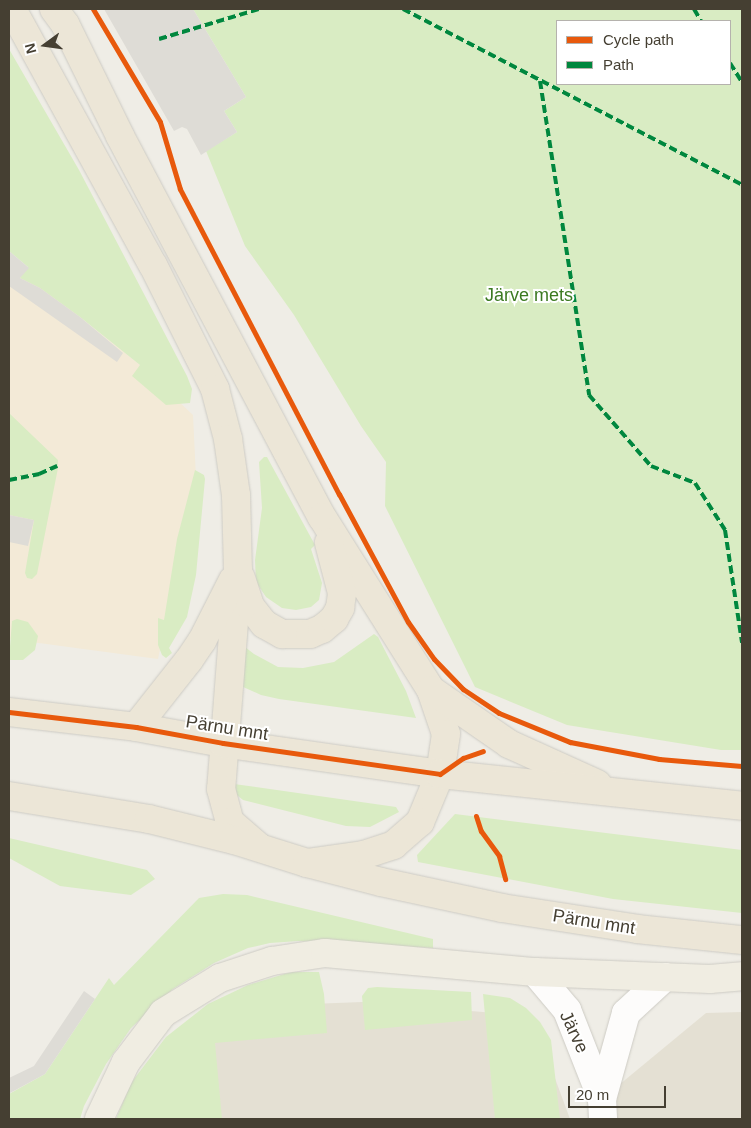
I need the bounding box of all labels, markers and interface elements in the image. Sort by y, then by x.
north arrow [20,20,70,70]
legend [556,20,731,85]
text: Cycle path [603,31,674,48]
text: N [21,42,39,55]
text: Path [603,56,634,73]
park label: Järve mets [485,284,573,306]
street label: Pärnu mnt [184,711,270,745]
street label: Pärnu mnt [551,905,637,939]
street label: Järve [555,1007,593,1057]
scale bar [571,1076,668,1108]
text: 20 m [576,1086,609,1103]

